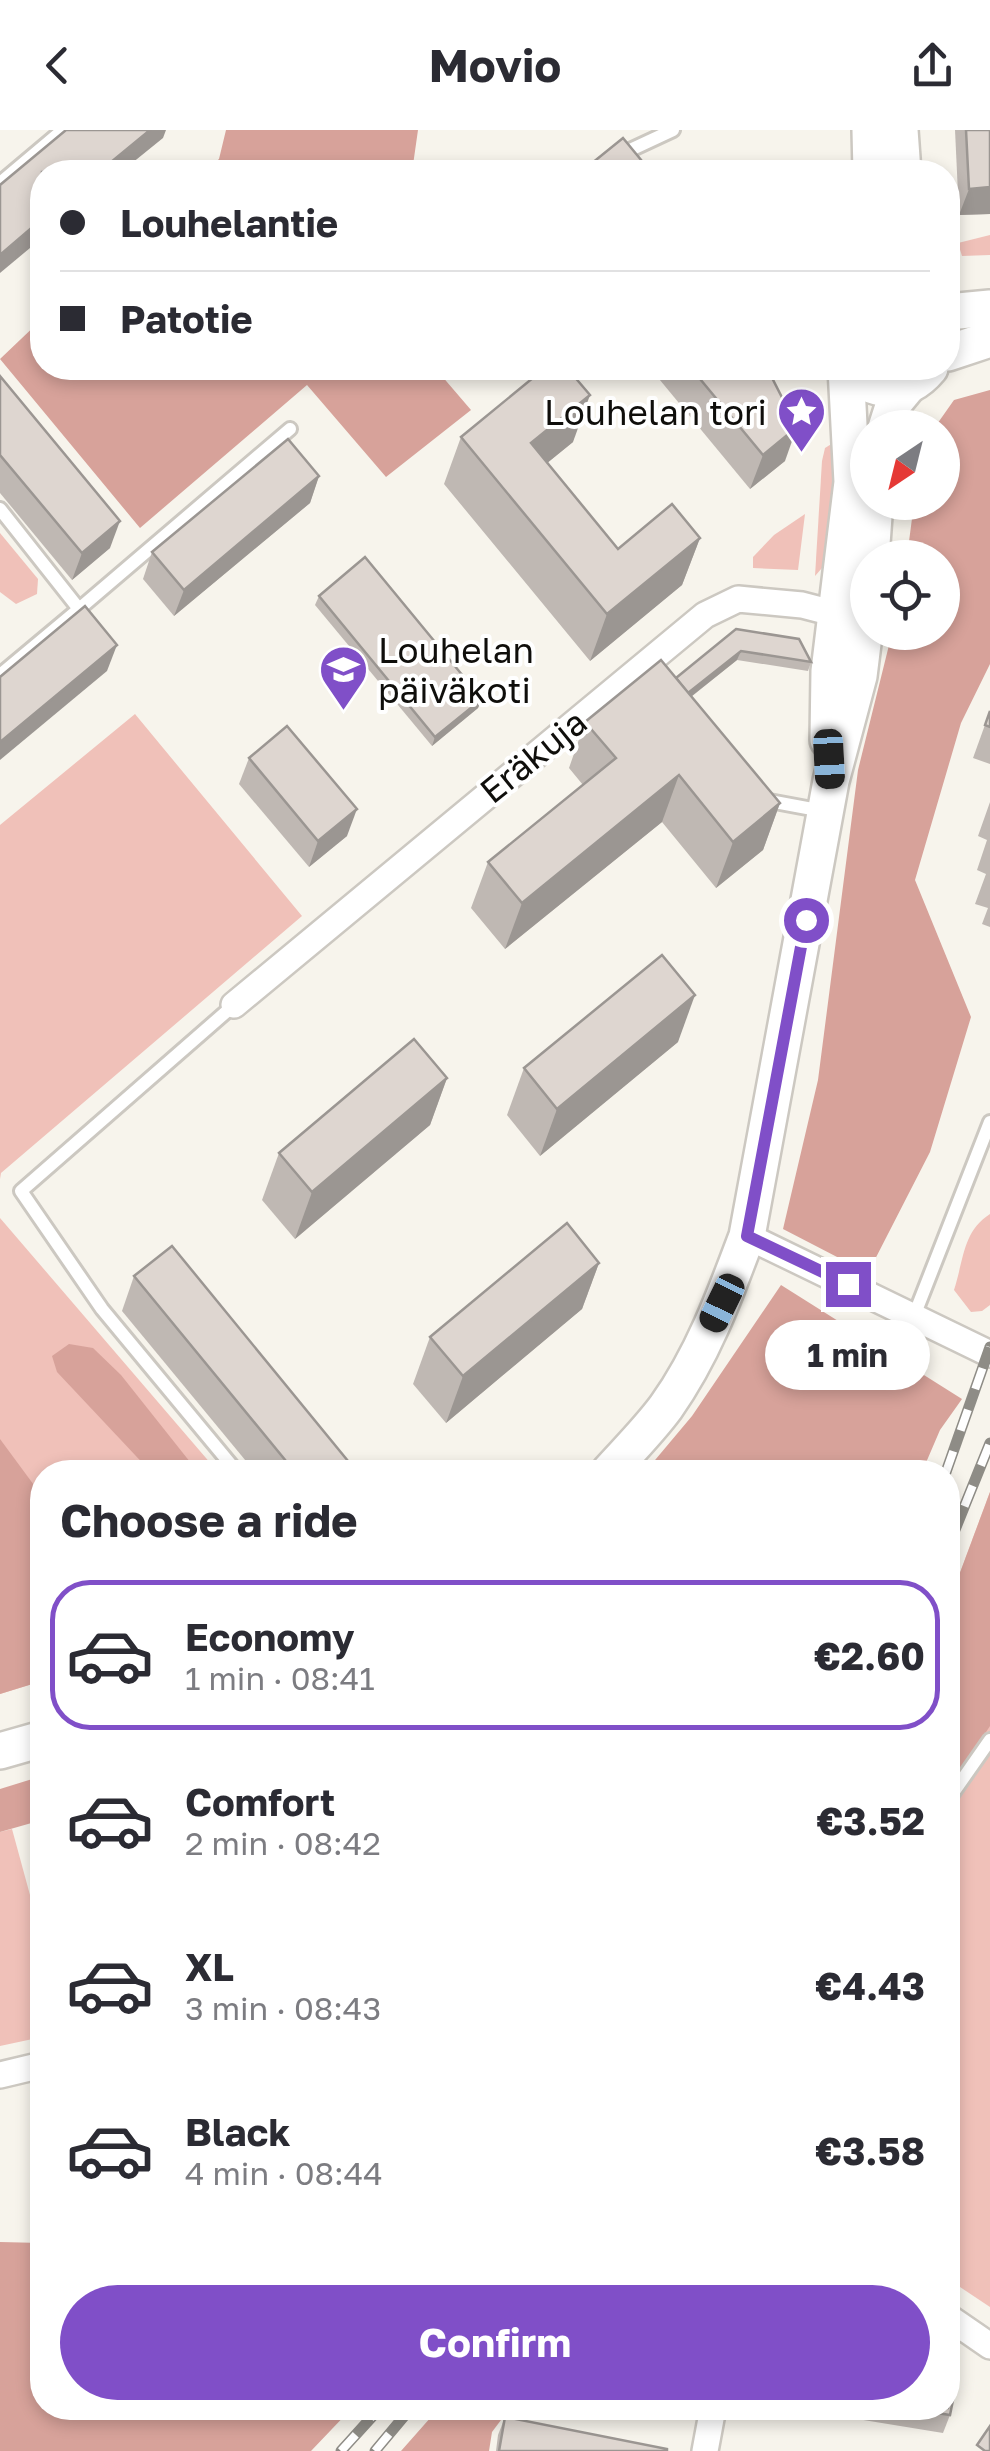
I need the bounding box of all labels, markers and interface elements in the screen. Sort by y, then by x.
icon: back [30,38,85,93]
text: Movio [429,38,561,92]
icon: share [905,38,960,93]
text: Louhelantie [120,200,338,245]
text: Patotie [120,296,253,341]
place icon: Louhelan tori [776,386,828,454]
place label: Louhelan tori [544,391,767,433]
north arrow [850,410,960,520]
map controls [850,410,960,650]
button: locate [850,540,960,650]
place label: Louhelan päiväkoti [378,629,534,711]
school or university icon: Louhelan päiväkoti [317,644,369,712]
street label: Eräkuja [471,700,595,812]
car [812,728,846,790]
route start [784,898,829,943]
route end [826,1262,871,1307]
car [695,1269,749,1337]
callout: 1 min [766,1319,930,1389]
text: 1 min [807,1336,888,1374]
text: Choose a ride [60,1493,358,1547]
icon: car [65,1610,155,1700]
text: Economy [185,1614,354,1659]
text: €2.60 [814,1633,925,1678]
text: 1 min · 08:41 [185,1659,375,1697]
icon: car [65,1775,155,1865]
text: Comfort [185,1779,335,1824]
text: €3.52 [817,1798,925,1843]
text: 2 min · 08:42 [185,1824,381,1862]
icon: car [65,1940,155,2030]
text: XL [185,1944,234,1989]
text: €4.43 [815,1963,925,2008]
text: 3 min · 08:43 [185,1989,381,2027]
icon: car [65,2105,155,2195]
text: Black [185,2109,290,2154]
text: €3.58 [815,2128,925,2173]
text: 4 min · 08:44 [185,2154,383,2192]
button: Confirm [60,2285,930,2400]

